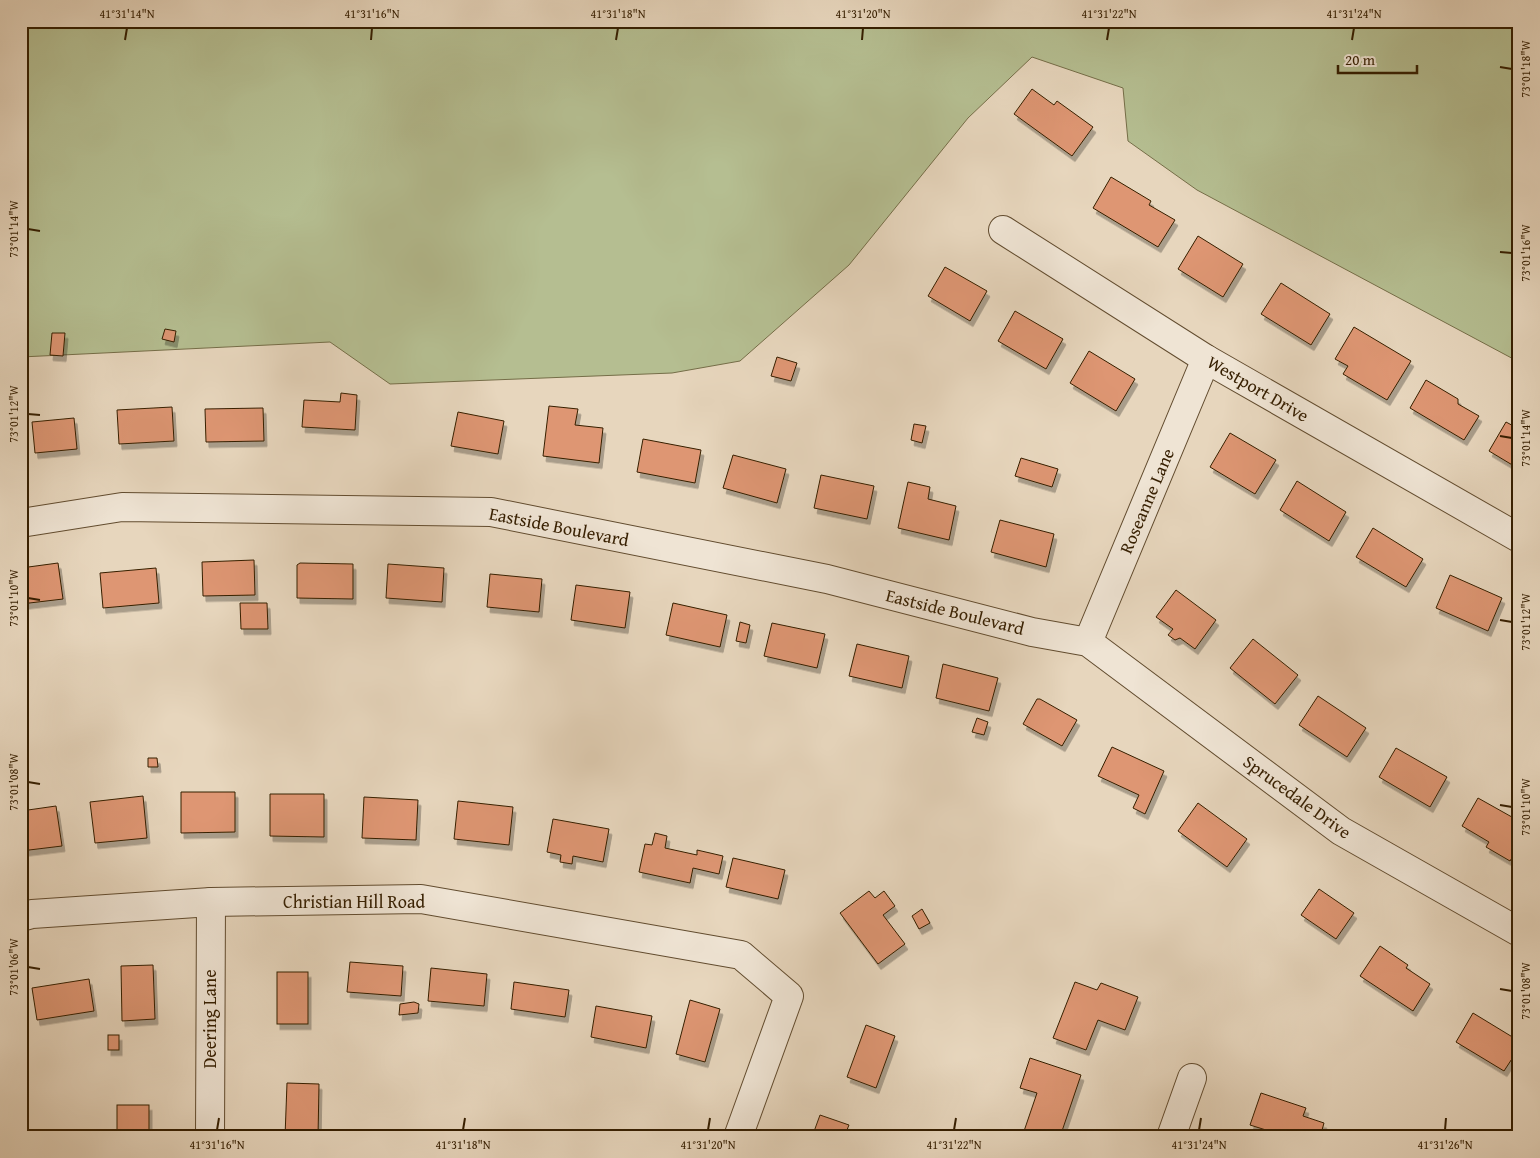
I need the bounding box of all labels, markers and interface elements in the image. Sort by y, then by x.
text: 41°31'14"N [99,5,155,22]
text: 41°31'16"N [344,5,400,22]
text: 41°31'18"N [590,5,646,22]
text: 41°31'20"N [835,5,891,22]
text: 41°31'22"N [1081,5,1137,22]
text: 41°31'24"N [1326,5,1382,22]
text: 73°01'18"W [1517,39,1534,98]
scale bar [1338,42,1416,74]
text: 20 m [1345,49,1376,70]
text: 73°01'14"W [5,199,22,258]
text: 73°01'16"W [1517,223,1534,282]
street label: Westport Drive [1202,348,1314,429]
text: 73°01'12"W [5,384,22,443]
text: 73°01'14"W [1517,408,1534,467]
street label: Roseanne Lane [1112,444,1181,558]
street label: Eastside Boulevard [487,500,632,553]
text: 73°01'10"W [5,568,22,627]
street label: Eastside Boulevard [883,581,1028,642]
text: 73°01'12"W [1517,592,1534,651]
street label: Sprucedale Drive [1238,748,1357,845]
text: 73°01'08"W [5,752,22,811]
text: 73°01'10"W [1517,777,1534,836]
street label: Christian Hill Road [283,888,426,915]
text: 73°01'06"W [5,937,22,996]
text: 73°01'08"W [1517,961,1534,1020]
street label: Deering Lane [196,969,223,1069]
text: 41°31'16"N [189,1136,245,1153]
text: 41°31'18"N [435,1136,491,1153]
text: 41°31'20"N [680,1136,736,1153]
text: 41°31'22"N [926,1136,982,1153]
text: 41°31'24"N [1171,1136,1227,1153]
text: 41°31'26"N [1417,1136,1473,1153]

